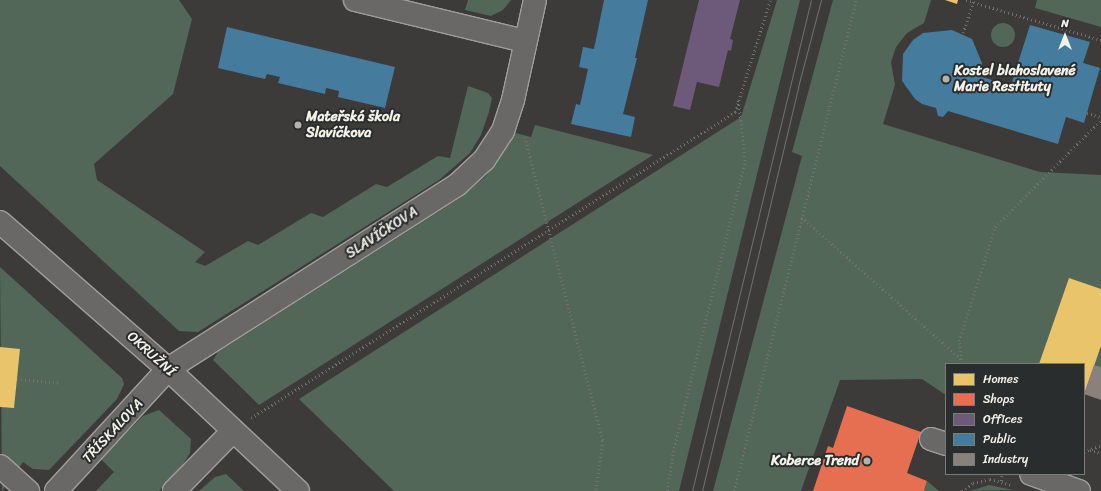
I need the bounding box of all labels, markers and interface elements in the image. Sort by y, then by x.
text: N [1061,14,1069,33]
north arrow [1045,16,1085,56]
place label: Kostel blahoslavené Marie Restituty [954,63,1076,96]
marker: Kostel blahoslavené Marie Restituty [941,74,951,84]
place label: Mateřská škola Slavíčkova [306,109,400,142]
marker: Mateřská škola Slavíčkova [293,120,303,130]
street label: SLAVÍČKOVA [343,204,421,262]
street label: OKRUŽNÍ [123,328,179,380]
legend [945,363,1085,475]
text: Homes [983,368,1019,390]
text: Shops [983,388,1014,410]
street label: TŘÍSKALOVA [79,396,147,466]
text: Offices [983,408,1022,430]
text: Public [983,428,1016,450]
text: Industry [983,448,1028,470]
place label: Koberce Trend [771,453,859,469]
marker: Koberce Trend [862,456,872,466]

